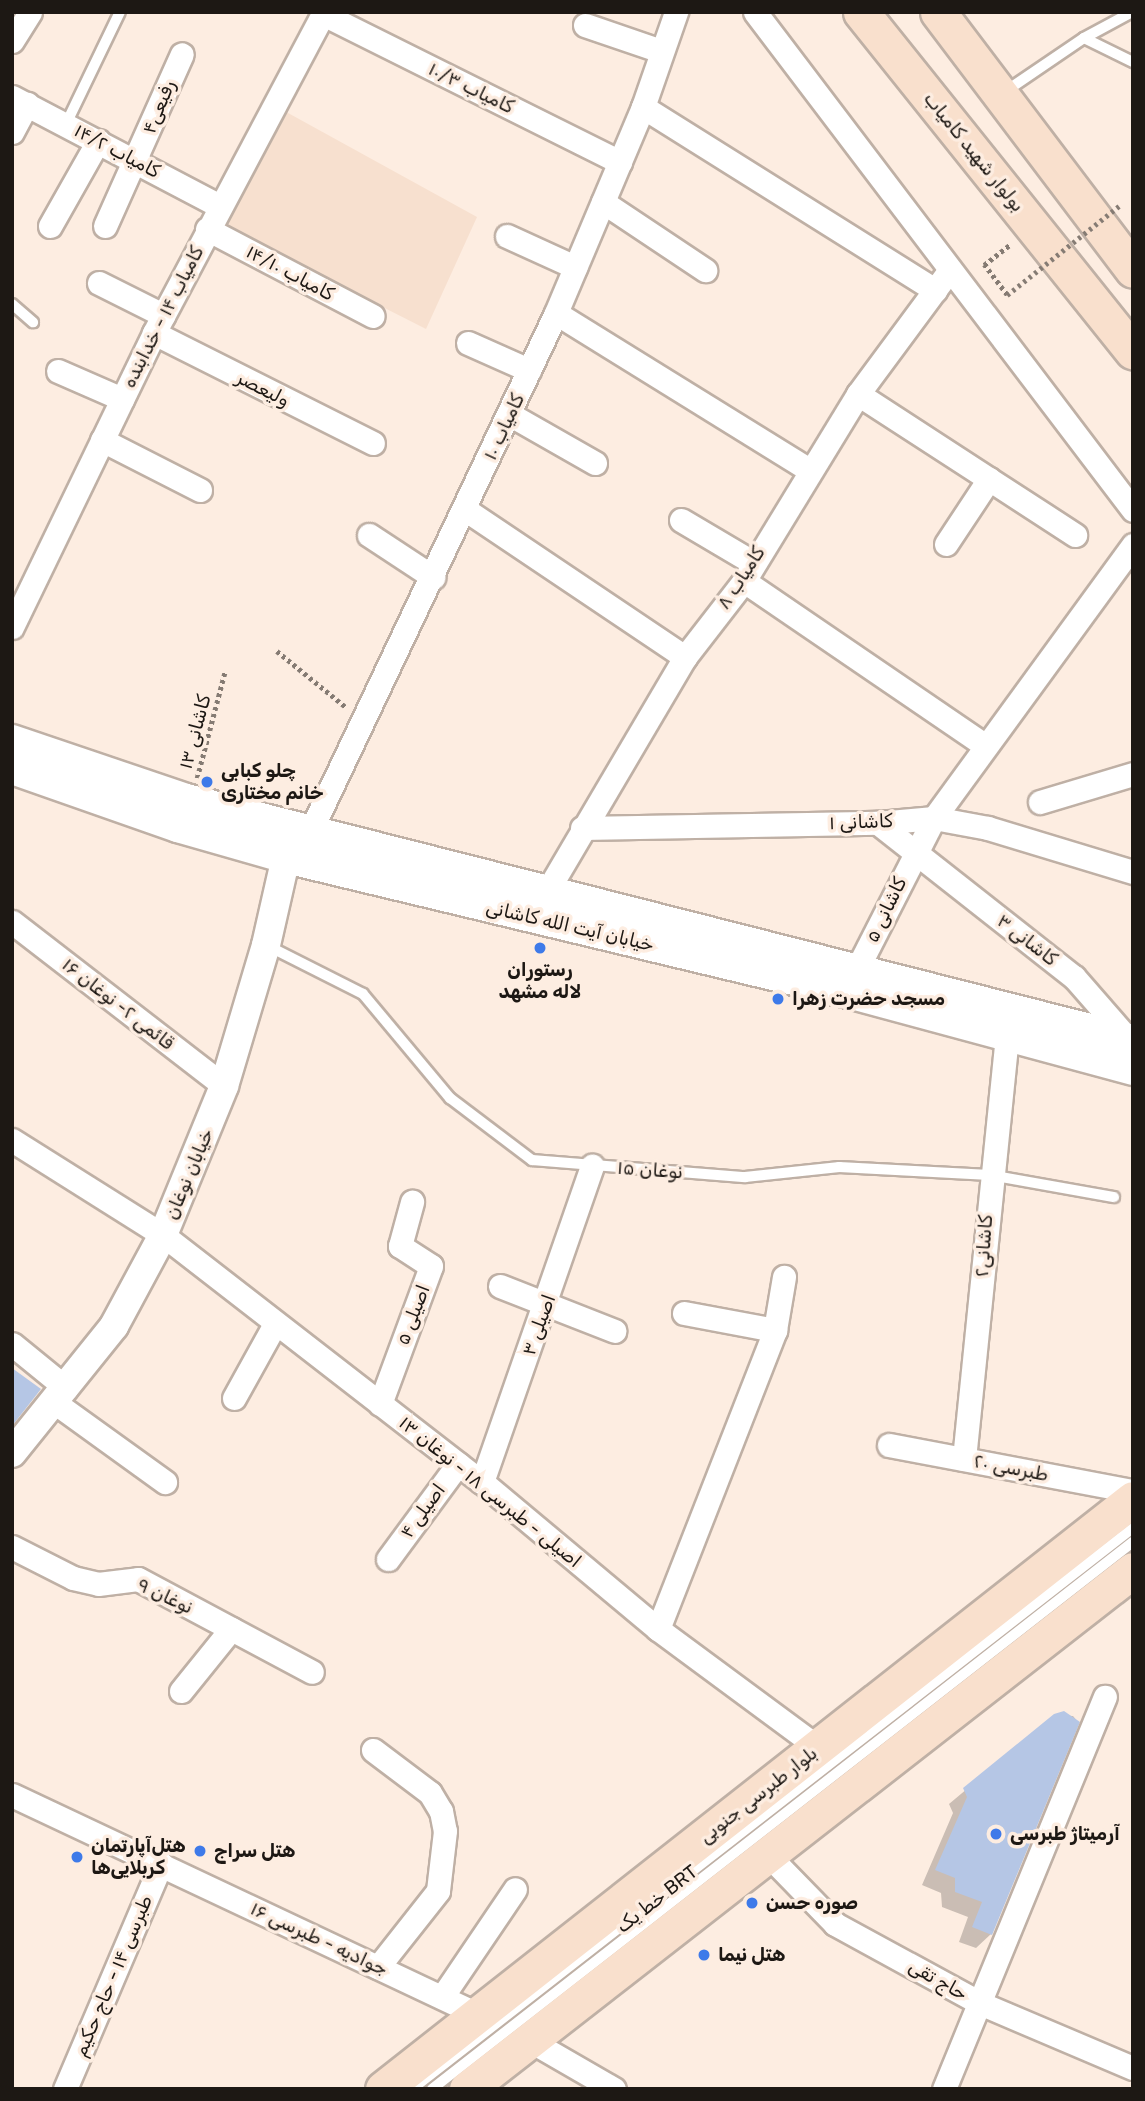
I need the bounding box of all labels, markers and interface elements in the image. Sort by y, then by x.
street label: کامیاب ۱۰/۳ [425,58,517,118]
street label: رفیعی۴ [138,77,180,137]
street label: بولوار شهید کامیاب [919,88,1029,216]
street label: کامیاب ۱۴/۲ [70,119,164,183]
street label: کامیاب ۱۴/۱۰ [242,240,338,306]
street label: کامیاب ۱۴ - خدابنده [117,242,209,392]
street label: ولیعصر [233,366,293,412]
street label: کامیاب ۱۰ [479,390,529,464]
street label: کامیاب ۸ [712,542,770,614]
street label: کاشانی ۱۳ [174,692,216,772]
place label: چلو کبابی خانم مختاری [221,760,324,804]
marker: چلو کبابی خانم مختاری [199,774,215,790]
street label: کاشانی ۱ [829,809,893,835]
street label: کاشانی ۵ [860,874,912,946]
street label: خیابان آیت الله کاشانی [484,896,656,956]
street label: کاشانی ۳ [992,909,1062,971]
marker: رستوران لاله مشهد [532,940,548,956]
street label: قائمی ۲- نوغان ۱۶ [57,953,179,1055]
place label: رستوران لاله مشهد [499,959,581,1003]
place label: مسجد حضرت زهرا [792,988,945,1010]
marker: مسجد حضرت زهرا [770,991,786,1007]
street label: خیابان نوغان [160,1125,218,1223]
street label: نوغان ۱۵ [616,1156,684,1184]
street label: کاشانی۲ [970,1214,998,1278]
street label: اصیلی ۵ [391,1282,435,1348]
street label: اصیلی ۳ [517,1291,561,1359]
street label: اصیلی - طبرسی ۱۸ - نوغان ۱۳ [394,1411,586,1573]
street label: طبرسی ۲۰ [972,1450,1050,1486]
street label: اصیلی ۴ [396,1479,450,1543]
street label: نوغان ۹ [133,1573,197,1619]
street label: بلوار طبرسی جنوبی [694,1742,822,1848]
place label: آرمیتاژ طبرسی [1010,1823,1120,1845]
marker: آرمیتاژ طبرسی [988,1826,1004,1842]
place label: هتل‌آپارتمان کربلایی‌ها [91,1835,186,1879]
place label: هتل سراج [214,1840,295,1862]
marker: هتل سراج [192,1843,208,1859]
marker: هتل‌آپارتمان کربلایی‌ها [69,1849,85,1865]
street label: خط یک BRT [612,1860,702,1938]
street label: طبرسی ۱۴ - حاج حکیم [69,1892,157,2060]
place label: صوره حسن [766,1892,858,1914]
marker: صوره حسن [744,1895,760,1911]
street label: جوادیه - طبرسی ۱۶ [247,1897,391,1981]
place label: هتل نیما [718,1944,785,1966]
marker: هتل نیما [696,1947,712,1963]
street label: حاج تقی [905,1955,971,2005]

